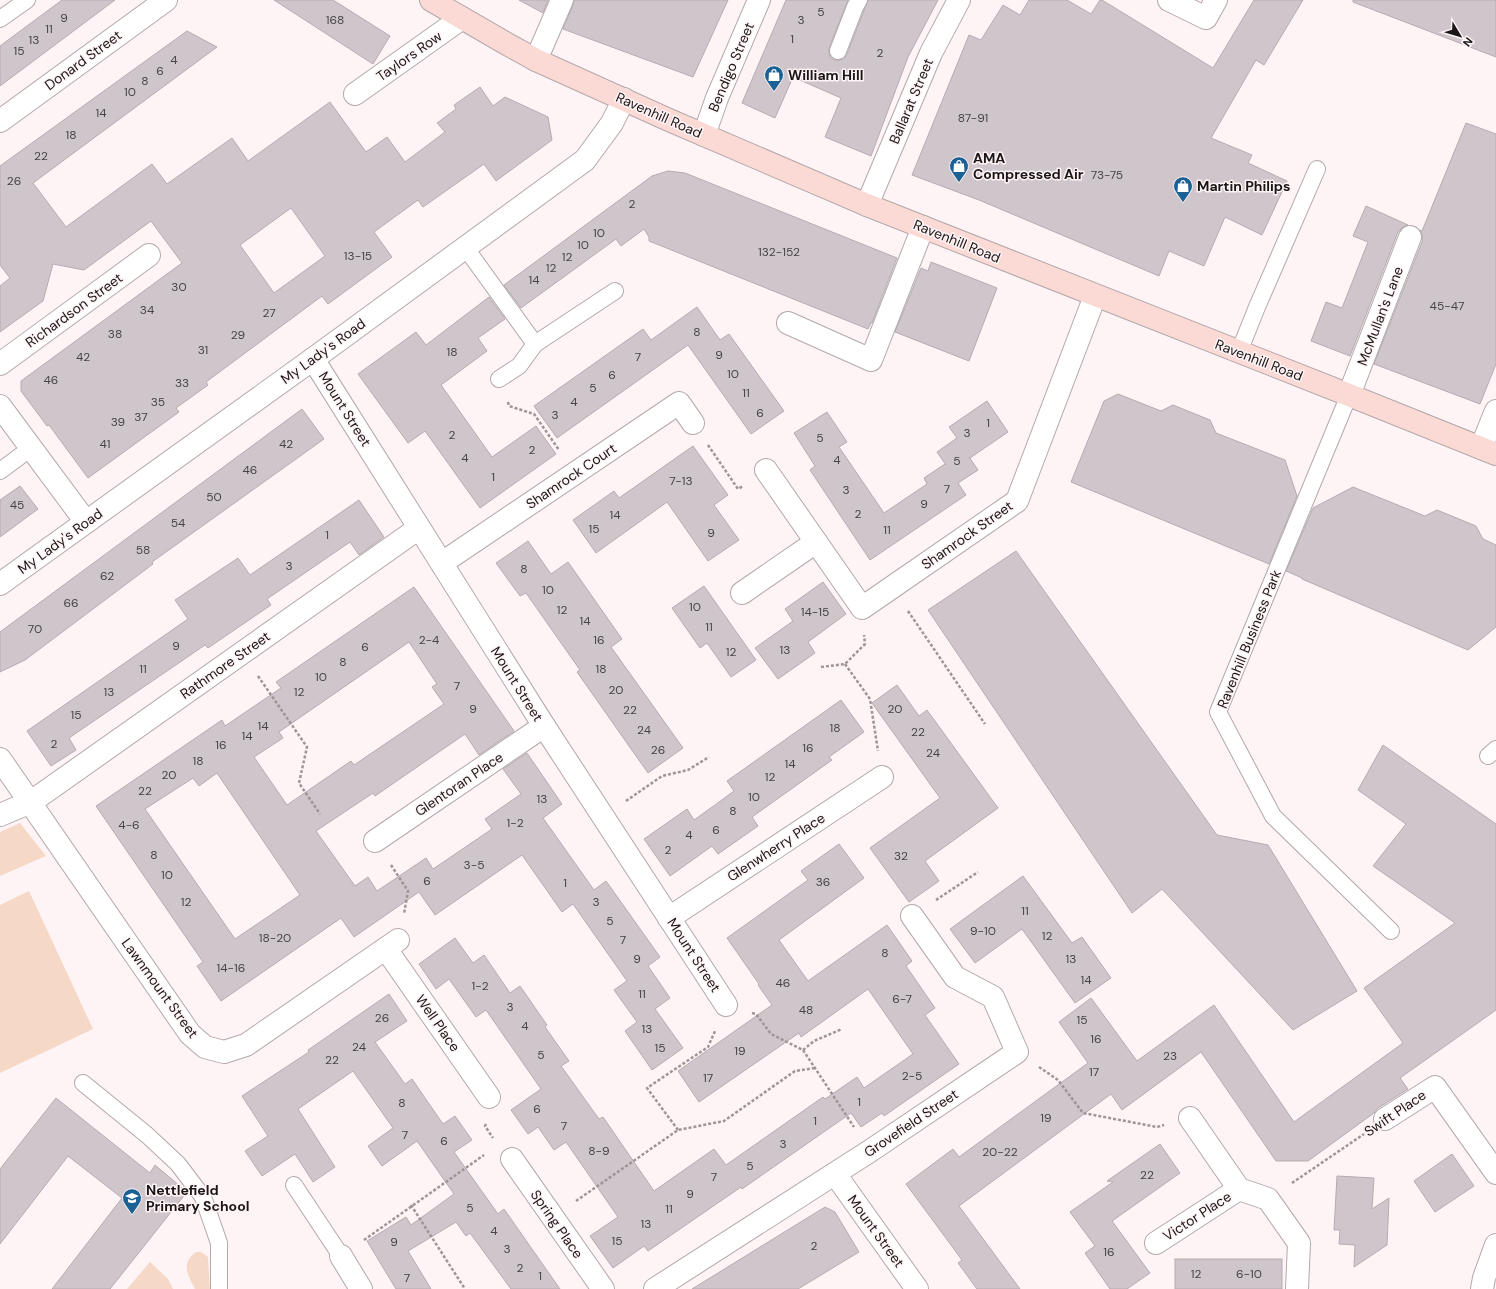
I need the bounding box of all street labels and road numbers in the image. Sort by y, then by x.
street label: Bendigo Street [704,19,758,115]
street label: Donard Street [41,26,125,94]
street label: Taylors Row [373,27,446,85]
street label: Ballarat Street [885,55,937,147]
street label: Ravenhill Road [613,88,705,142]
street label: Ravenhill Road [911,215,1003,267]
street label: McMullan's Lane [1353,264,1407,368]
street label: Richardson Street [22,269,126,351]
street label: My Lady's Road [277,314,369,388]
street label: Ravenhill Road [1213,335,1305,385]
street label: Mount Street [315,368,375,450]
street label: Shamrock Court [522,439,620,513]
street label: Shamrock Street [918,497,1016,573]
street label: My Lady's Road [14,504,106,578]
street label: Ravenhill Business Park [1213,567,1285,711]
street label: Rathmore Street [176,627,274,703]
street label: Mount Street [487,643,547,725]
street label: Glentoran Place [411,748,507,820]
street label: Glenwherry Place [724,809,828,885]
street label: Mount Street [663,914,725,996]
street label: Lawnmount Street [118,934,202,1042]
street label: Well Place [412,991,464,1055]
street label: Grovefield Street [861,1085,961,1161]
street label: Swift Place [1361,1086,1429,1140]
street label: Spring Place [527,1186,587,1262]
street label: Victor Place [1159,1187,1235,1245]
street label: Mount Street [844,1191,908,1271]

